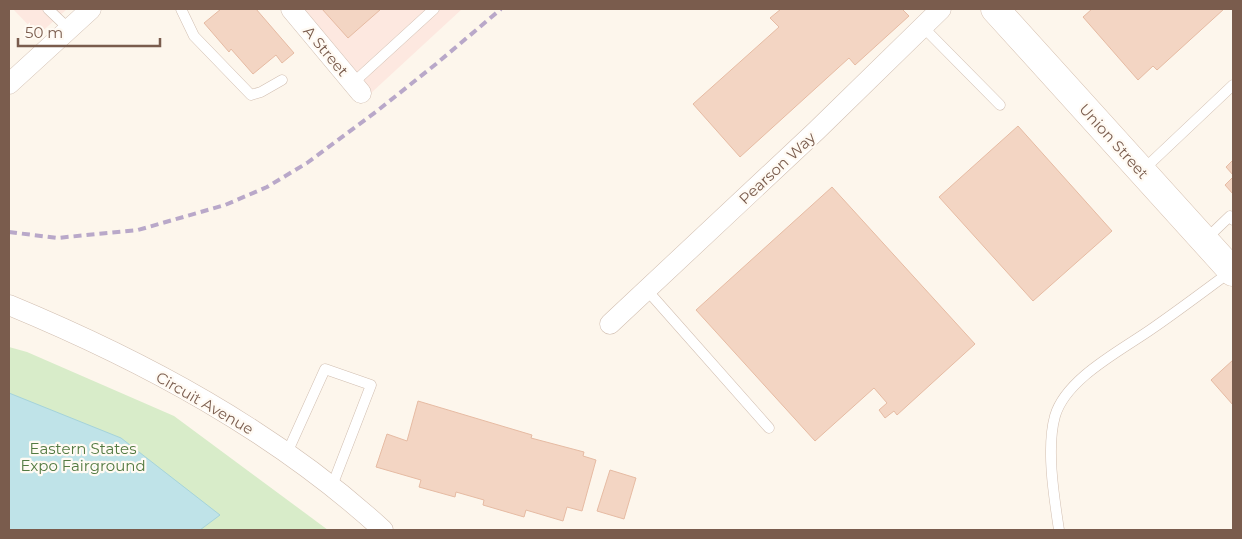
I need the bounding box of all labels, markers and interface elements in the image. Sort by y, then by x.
scale bar [18,15,160,47]
street label: A Street [299,22,353,80]
text: 50 m [25,23,63,42]
street label: Union Street [1075,99,1153,183]
street label: Pearson Way [735,127,820,208]
street label: Circuit Avenue [153,367,257,439]
park label: Eastern States Expo Fairground [20,439,146,475]

